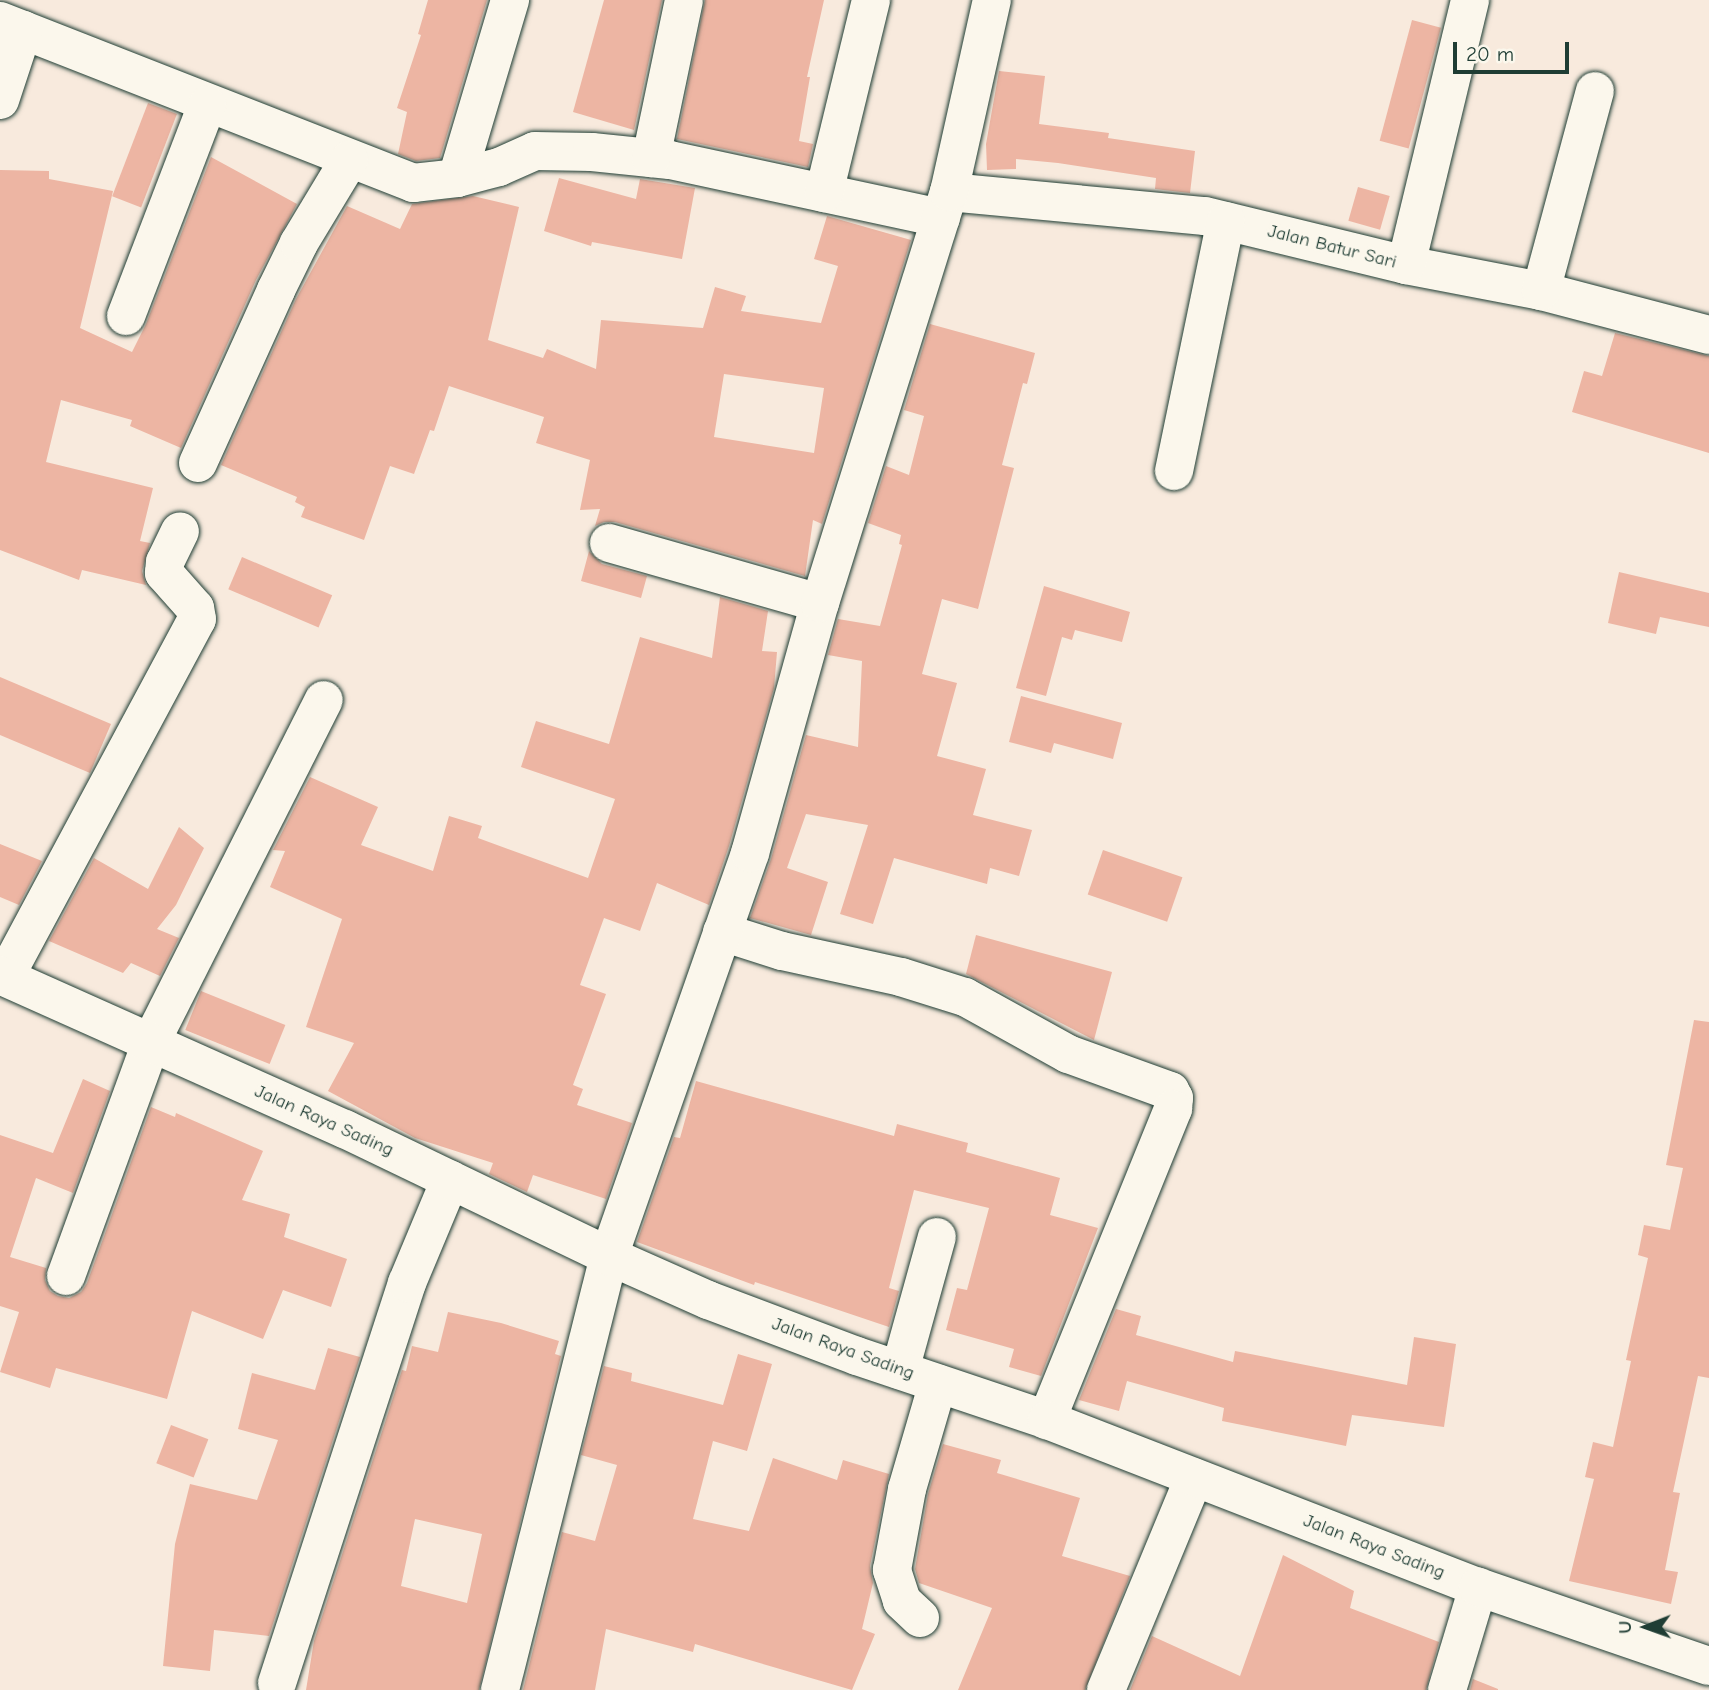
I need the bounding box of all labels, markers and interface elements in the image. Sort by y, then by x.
scale bar [1457,28,1572,72]
text: 20 m [1466,42,1514,66]
street label: Jalan Batur Sari [1265,220,1399,274]
street label: Jalan Raya Sading [251,1080,397,1162]
street label: Jalan Raya Sading [769,1313,917,1385]
street label: Jalan Raya Sading [1300,1510,1448,1584]
north arrow [1611,1592,1681,1662]
text: U [1614,1621,1636,1634]

